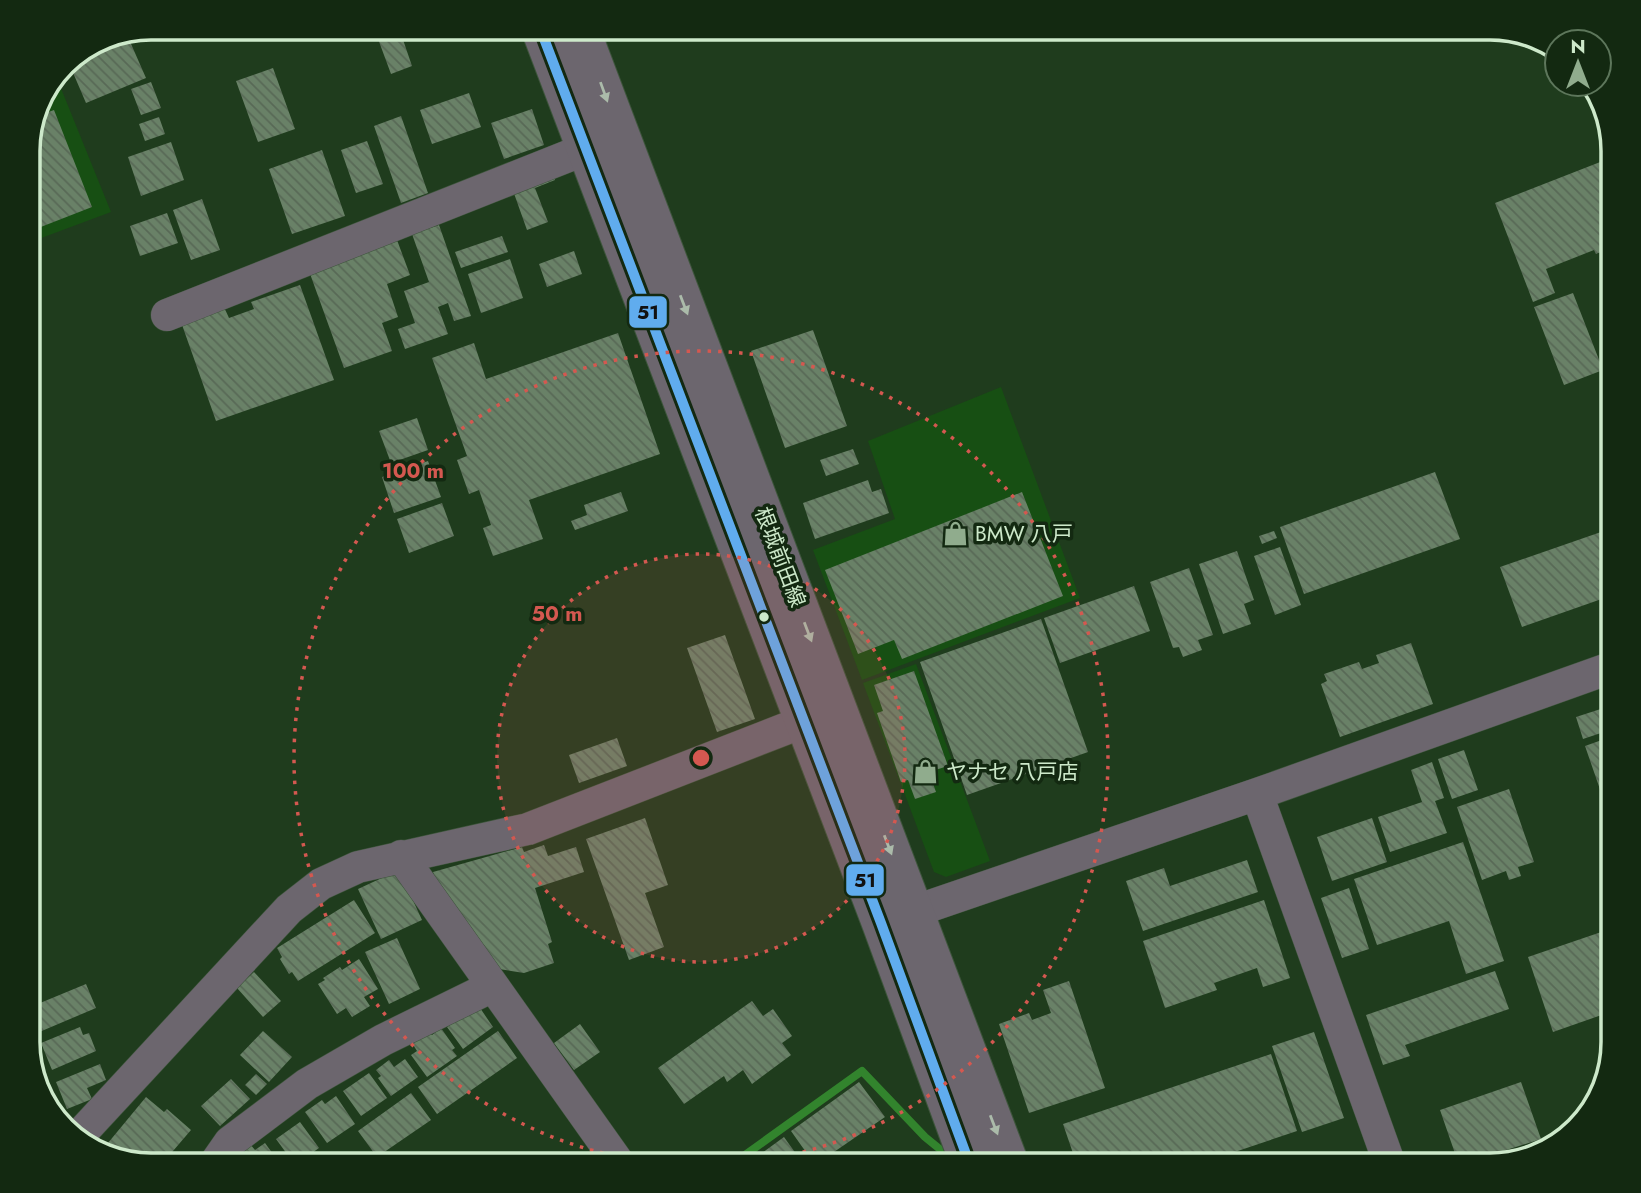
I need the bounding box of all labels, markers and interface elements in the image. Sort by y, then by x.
north arrow [1543,28,1613,98]
text: N [1570,33,1586,60]
one-way arrow [598,82,609,103]
one-way arrow [679,294,690,315]
line badge: 51 [628,295,668,329]
text: 51 [637,299,659,326]
text: 100 m [382,456,444,486]
street label: 根城前田線 [747,503,813,611]
place label: BMW 八戸 [975,519,1073,549]
shop icon: BMW 八戸 [941,520,969,548]
text: 50 m [532,599,582,629]
unlabelled marker [757,610,771,624]
one-way arrow [803,622,814,643]
centre of rings [689,746,713,770]
place label: ヤナセ 八戸店 [946,757,1078,787]
shop icon: ヤナセ 八戸店 [912,758,940,786]
one-way arrow [883,835,894,856]
line badge: 51 [845,863,885,897]
text: 51 [854,867,876,894]
one-way arrow [989,1115,1000,1136]

